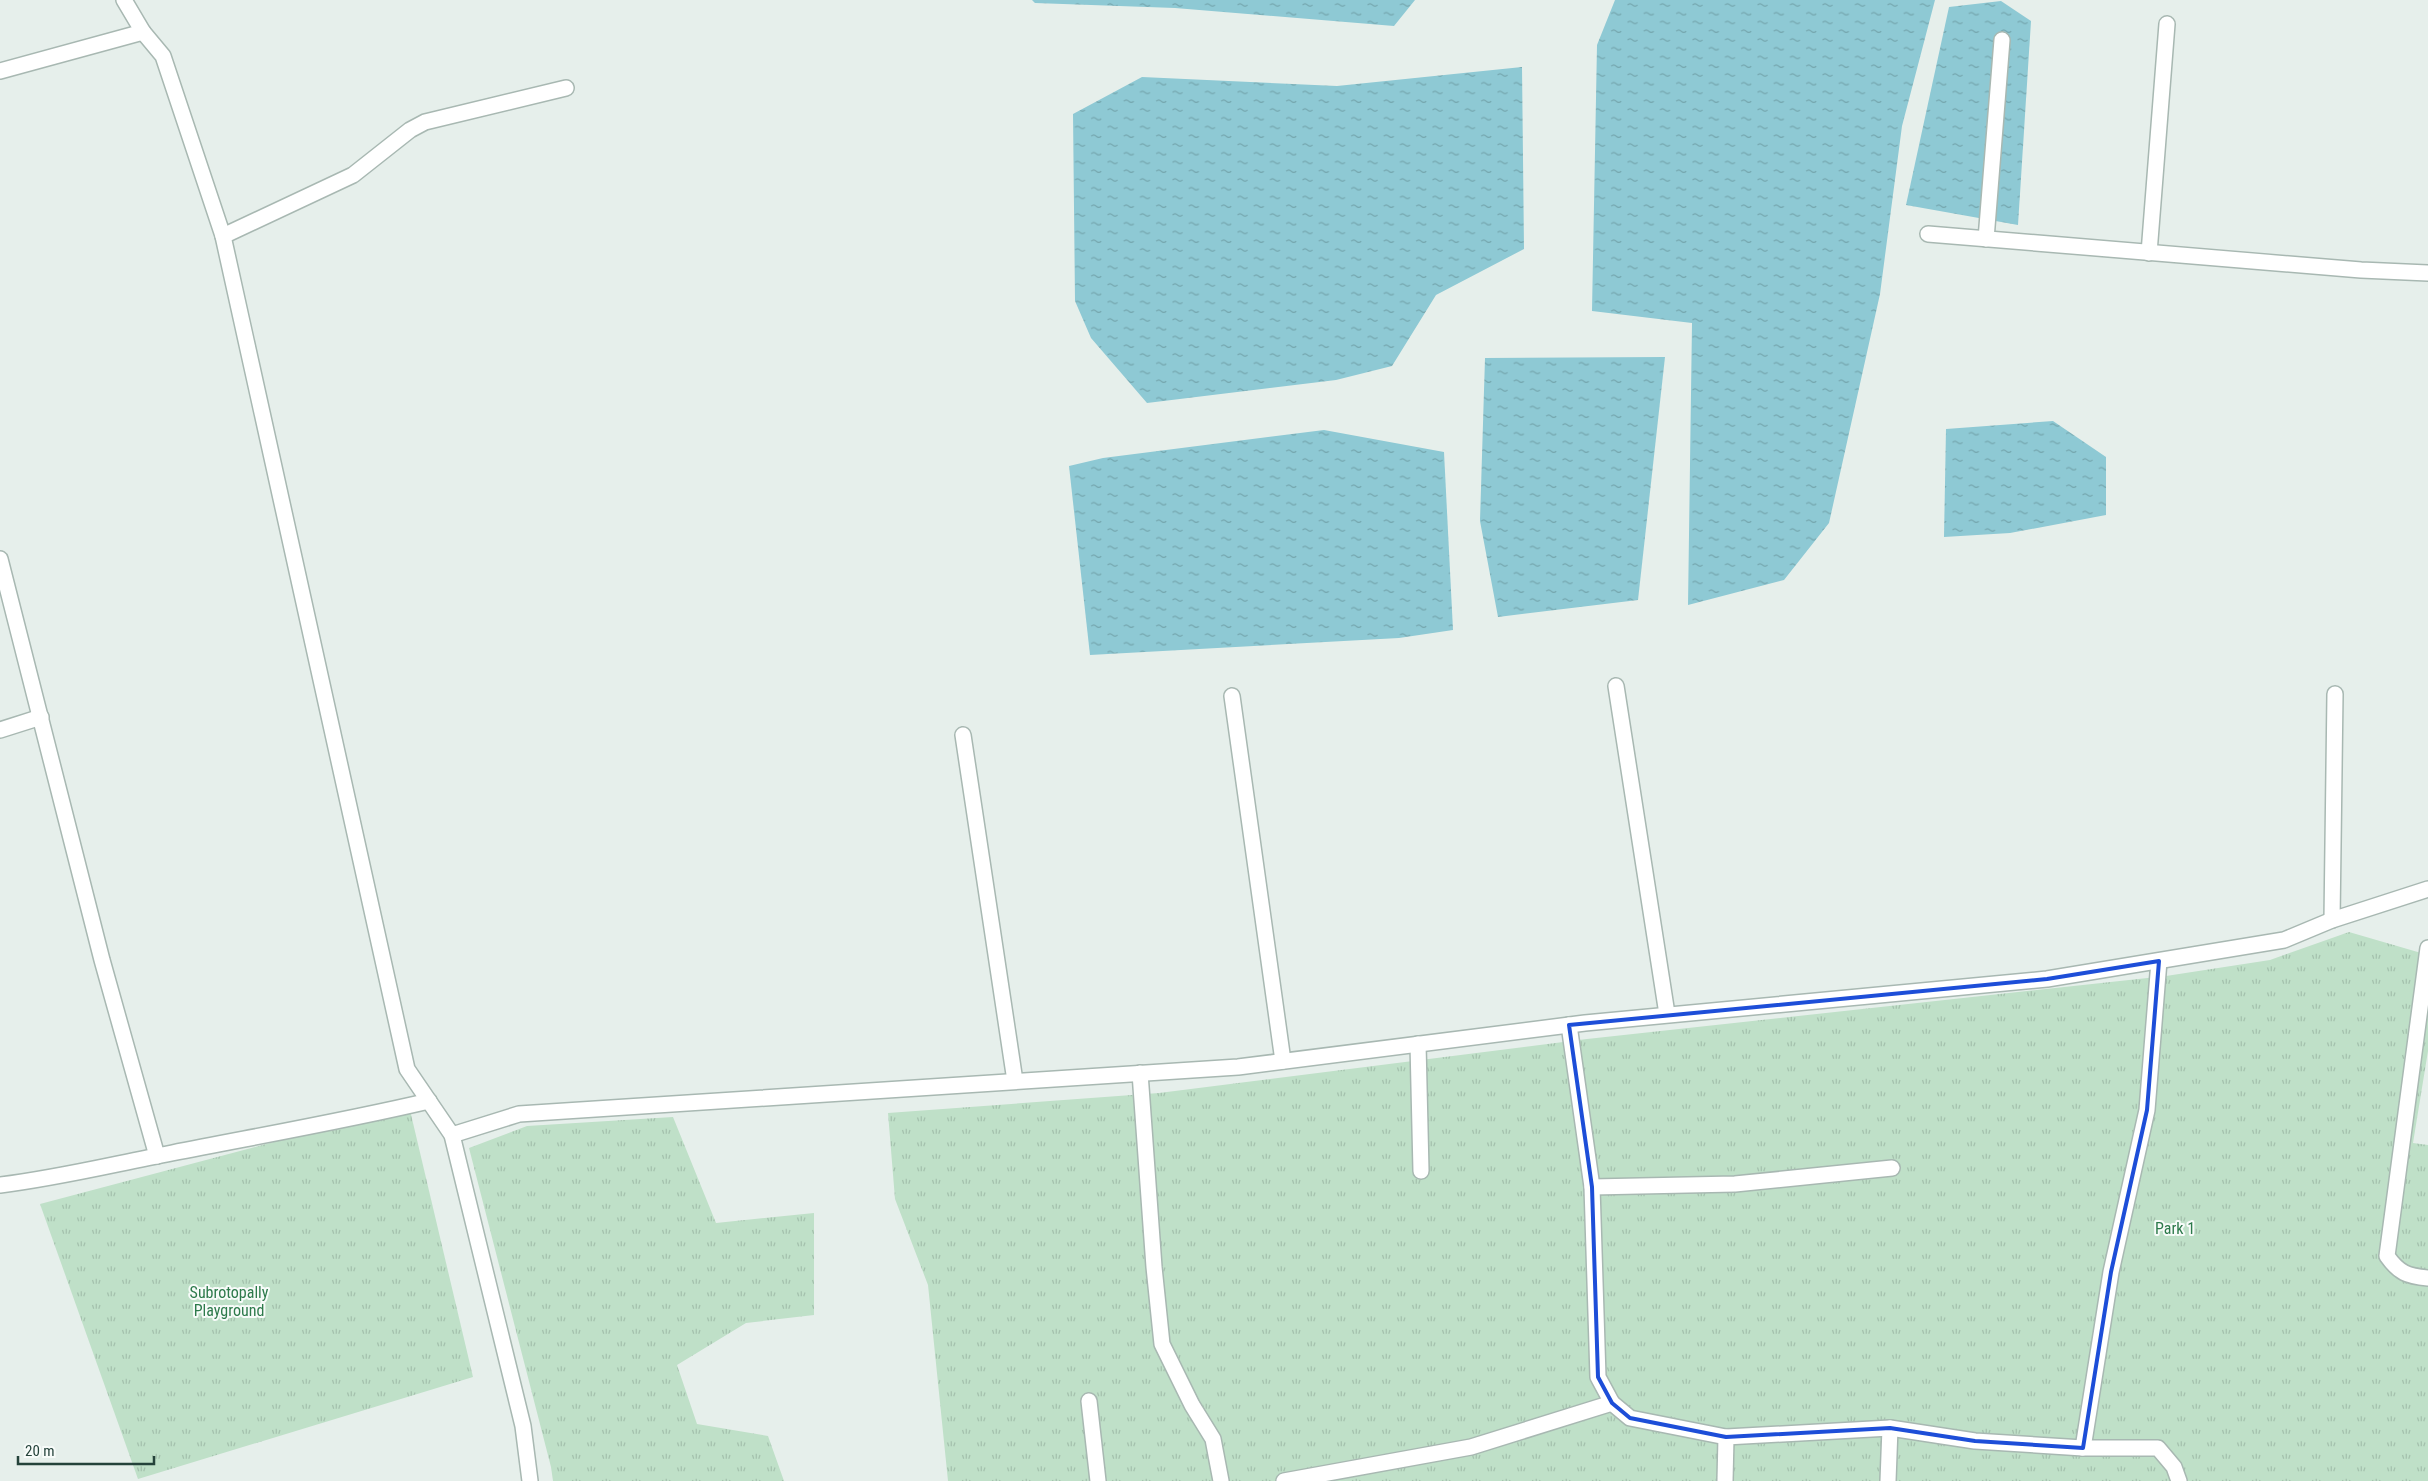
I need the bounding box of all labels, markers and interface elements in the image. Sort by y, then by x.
park label: Park 1 [2155,1219,2195,1238]
park label: Subrotopally Playground [190,1283,269,1320]
scale bar [18,1434,154,1466]
text: 20 m [25,1442,55,1460]

